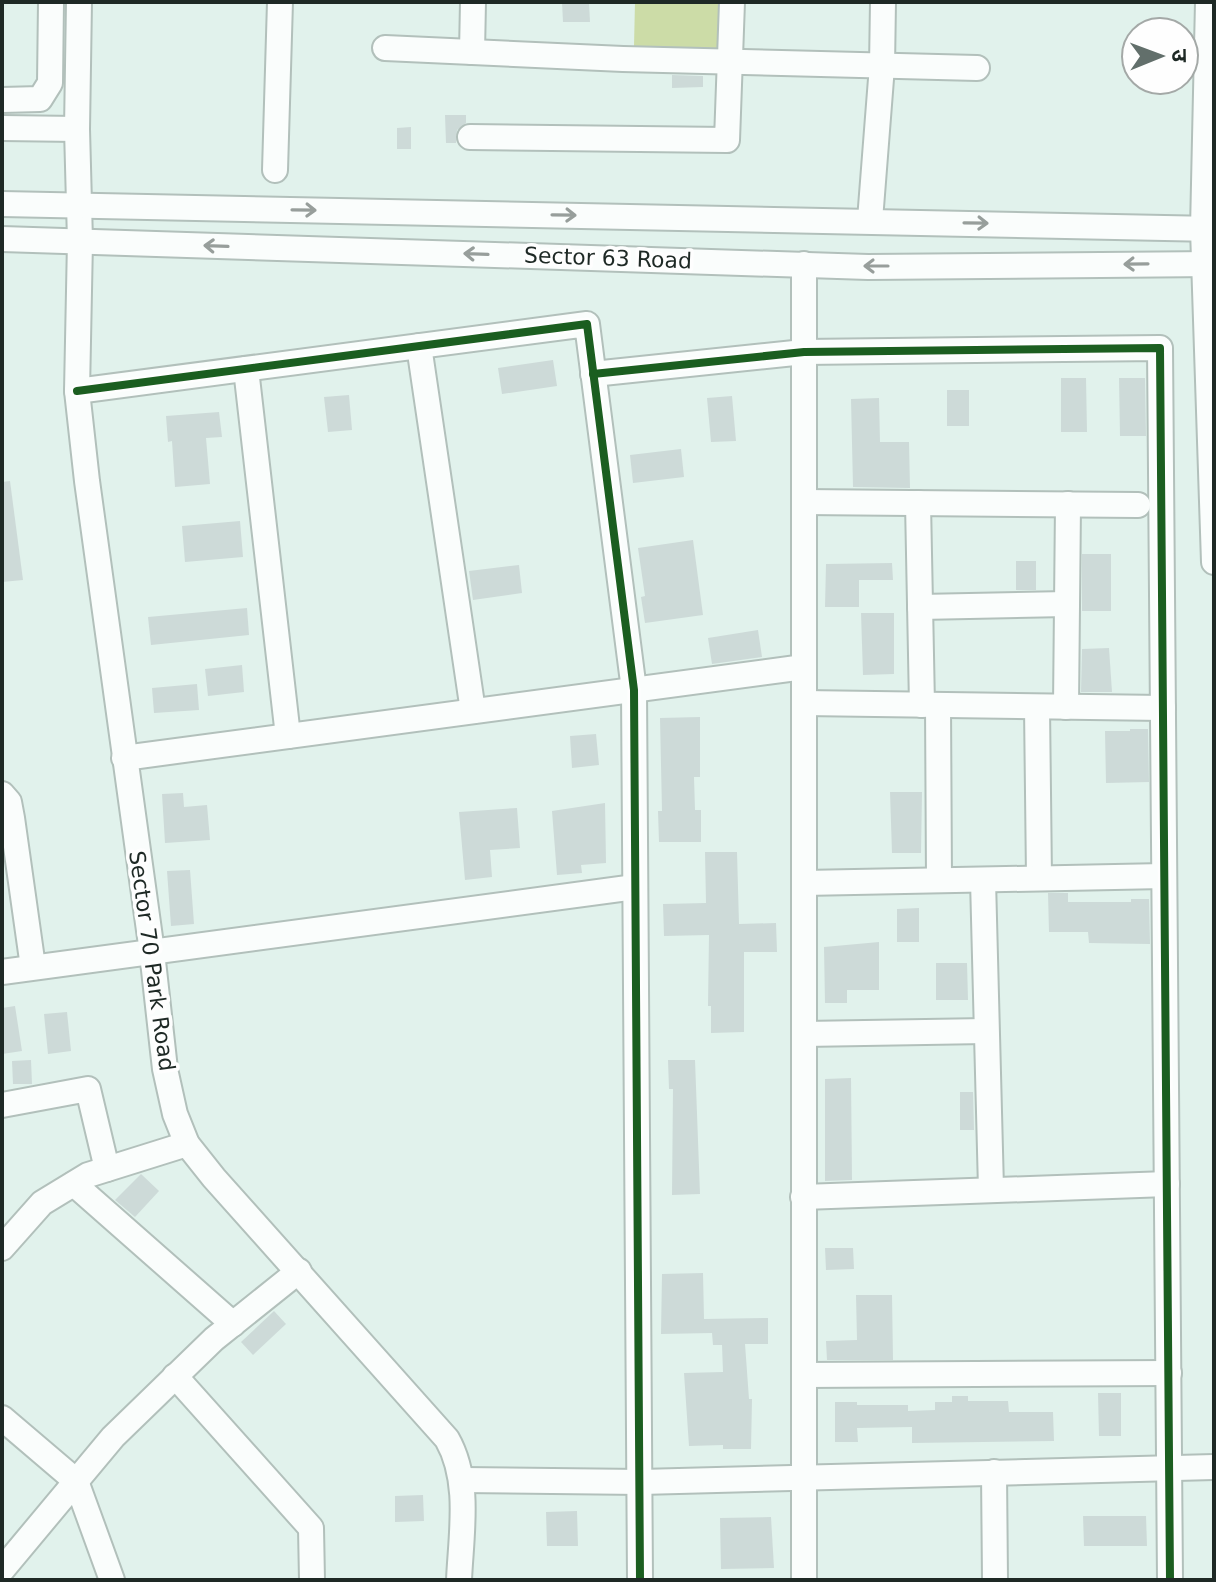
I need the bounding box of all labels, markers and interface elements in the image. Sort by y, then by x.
north arrow [1120,16,1200,96]
text: उ [1167,49,1192,63]
one-way arrow [290,202,317,218]
one-way arrow [550,207,577,222]
one-way arrow [962,215,989,231]
one-way arrow [203,238,230,253]
street label: Sector 63 Road [524,243,692,273]
one-way arrow [463,246,490,261]
one-way arrow [1123,256,1150,272]
one-way arrow [863,258,890,274]
street label: Sector 70 Park Road [124,849,180,1073]

